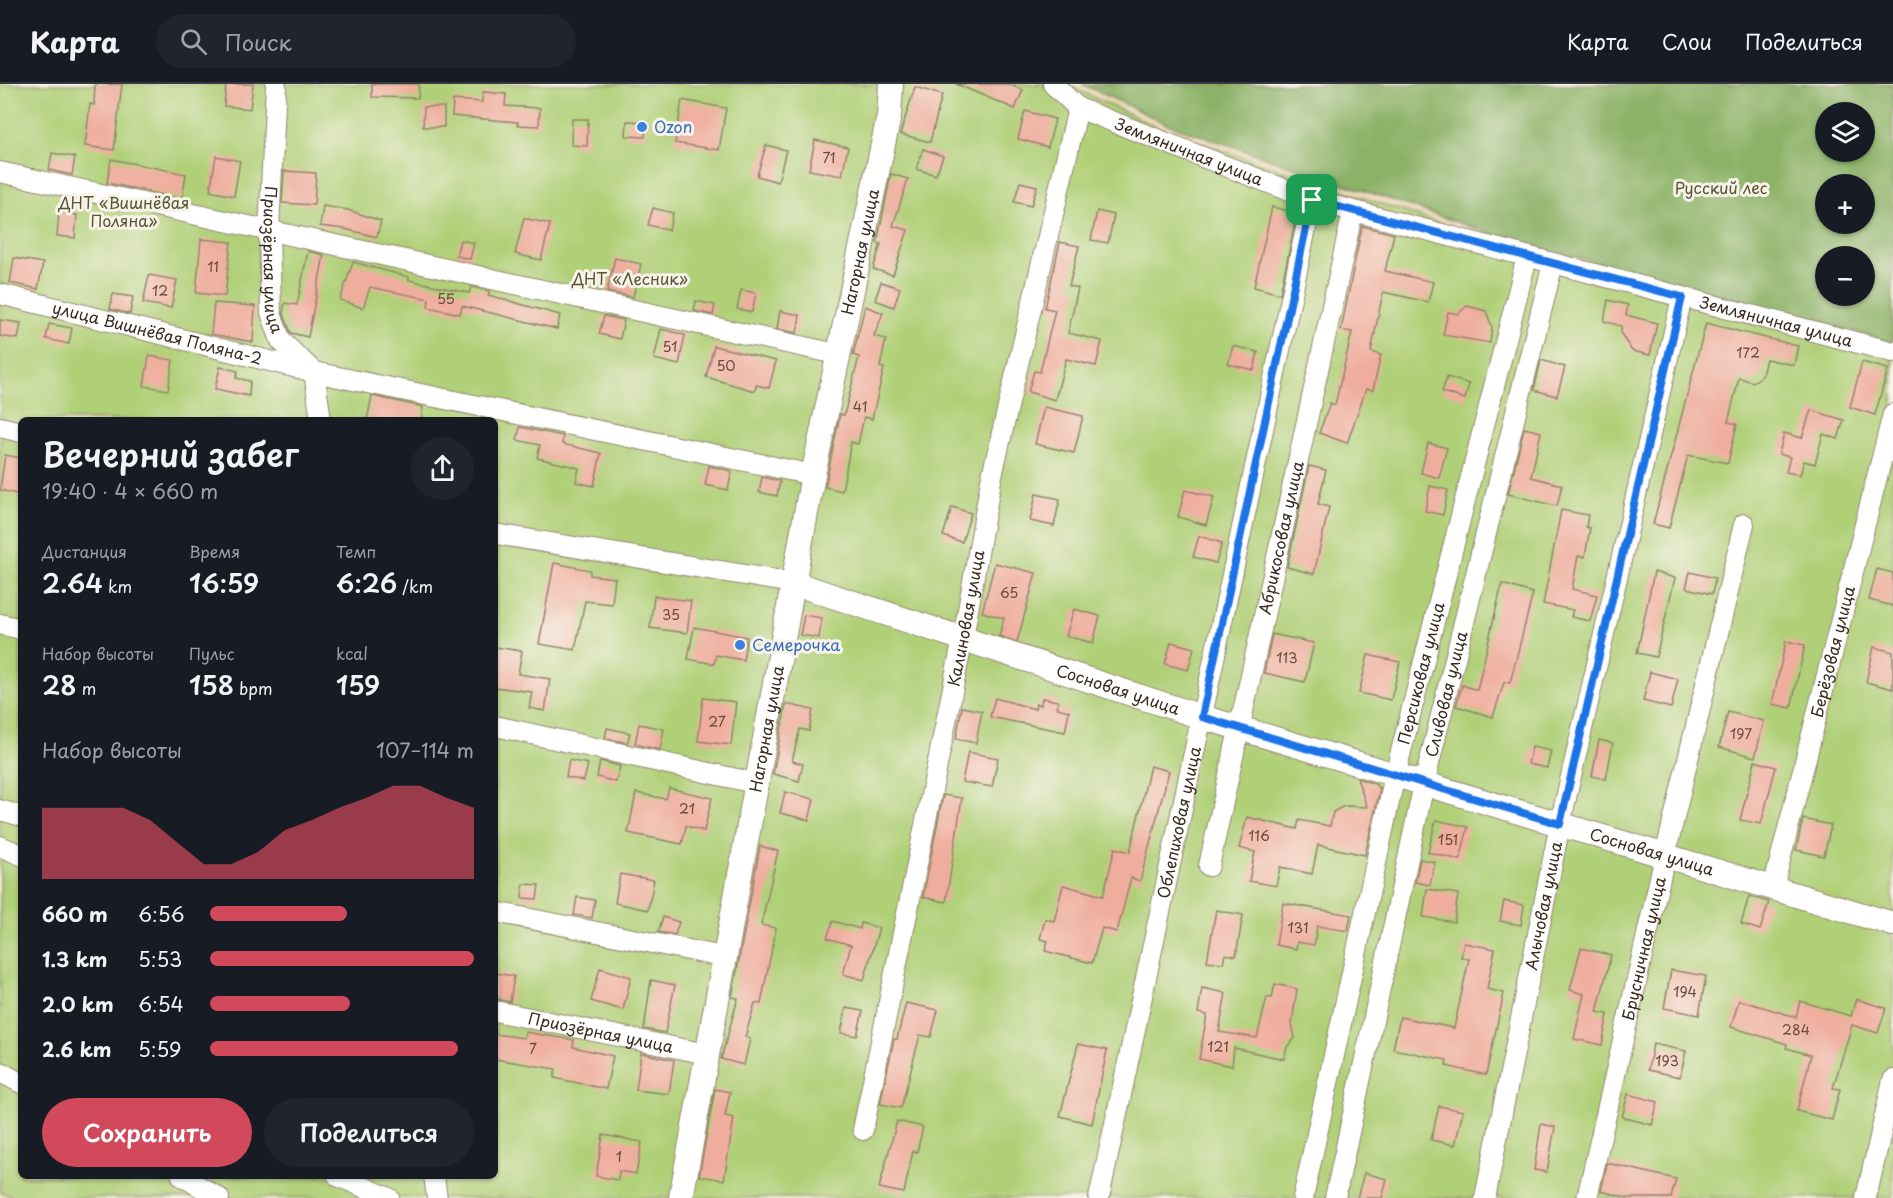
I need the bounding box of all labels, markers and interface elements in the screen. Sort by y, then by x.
search box [156,14,576,68]
text: Карта [30,20,120,63]
icon: search [177,25,210,58]
text: Поиск [225,25,292,58]
text: Карта [1567,25,1629,57]
text: Слои [1662,25,1712,57]
text: Поделиться [1745,25,1863,57]
map controls [1815,102,1875,306]
button: layers [1815,102,1875,162]
street label: Земляничная улица [1112,111,1267,191]
place label: Ozon [654,114,692,138]
marker: Ozon [635,120,649,134]
house number: 71 [822,147,836,168]
pin [1286,174,1337,225]
button: + [1815,174,1875,234]
park label: Русский лес [1675,175,1767,199]
icon: arrive [1295,183,1328,216]
street label: Приозёрная улица [258,186,290,336]
street label: Нагорная улица [834,186,884,317]
park label: ДНТ «Вишнёвая Поляна» [58,190,189,232]
button: − [1815,246,1875,306]
house number: 11 [207,256,219,277]
park label: ДНТ «Лесник» [571,266,688,290]
house number: 12 [152,280,168,301]
house number: 55 [437,288,455,309]
street label: Земляничная улица [1698,289,1856,352]
street label: улица Вишнёвая Поляна-2 [50,294,265,370]
house number: 51 [663,336,677,357]
house number: 172 [1736,342,1760,363]
house number: 50 [716,355,736,376]
house number: 41 [853,396,867,417]
text: Вечерний забег [42,428,299,478]
button: share [411,437,474,500]
street label: Абрикосовая улица [1252,459,1309,617]
text: 19:40 · 4 × 660 m [42,476,218,506]
text: Дистанция [42,539,127,563]
text: Время [189,539,240,563]
text: Темп [336,539,376,563]
street label: Калиновая улица [940,548,989,688]
text: 2.64 [42,563,103,602]
text: 16:59 [189,563,259,602]
text: 6:26 [336,563,397,602]
text: km [103,574,132,598]
text: /km [397,574,433,598]
house number: 65 [1000,582,1018,603]
street label: Берёзовая улица [1804,583,1860,719]
street label: Персиковая улица [1390,599,1450,747]
house number: 35 [662,604,680,625]
street label: Сливовая улица [1418,628,1472,759]
place label: Семерочка [752,632,840,656]
marker: Семерочка [733,638,747,652]
text: Набор высоты [42,641,154,665]
text: Пульс [189,641,234,665]
text: kcal [336,641,368,665]
house number: 113 [1276,647,1298,668]
street label: Сосновая улица [1053,657,1183,720]
street label: Нагорная улица [742,663,789,794]
text: 28 [42,665,77,704]
text: 158 [189,665,234,704]
text: 159 [336,665,380,704]
text: m [77,676,96,700]
text: bpm [234,676,273,700]
house number: 27 [708,711,726,732]
house number: 197 [1730,723,1752,744]
text: Набор высоты [42,735,182,765]
text: 107–114 m [376,735,474,765]
street label: Облепиховая улица [1150,744,1206,900]
house number: 21 [679,798,695,819]
street label: Сосновая улица [1587,821,1717,881]
house number: 116 [1248,825,1270,846]
house number: 151 [1438,829,1458,850]
street label: Алычовая улица [1518,839,1567,972]
street label: Брусничная улица [1615,874,1671,1022]
text: 660 m [42,899,108,929]
text: 6:56 [138,899,185,929]
house number: 131 [1288,917,1308,938]
text: 1.3 km [42,944,108,974]
text: 5:53 [138,944,182,974]
house number: 194 [1673,981,1697,1002]
text: 2.0 km [42,989,114,1019]
text: 6:54 [138,989,184,1019]
street label: Приозёрная улица [526,1005,676,1058]
house number: 284 [1782,1019,1810,1040]
text: 2.6 km [42,1034,111,1064]
text: 5:59 [138,1034,182,1064]
house number: 121 [1207,1036,1229,1057]
house number: 7 [529,1038,537,1059]
house number: 193 [1655,1050,1679,1071]
button: Сохранить [42,1098,252,1167]
button: Поделиться [264,1098,474,1167]
house number: 1 [616,1146,622,1167]

